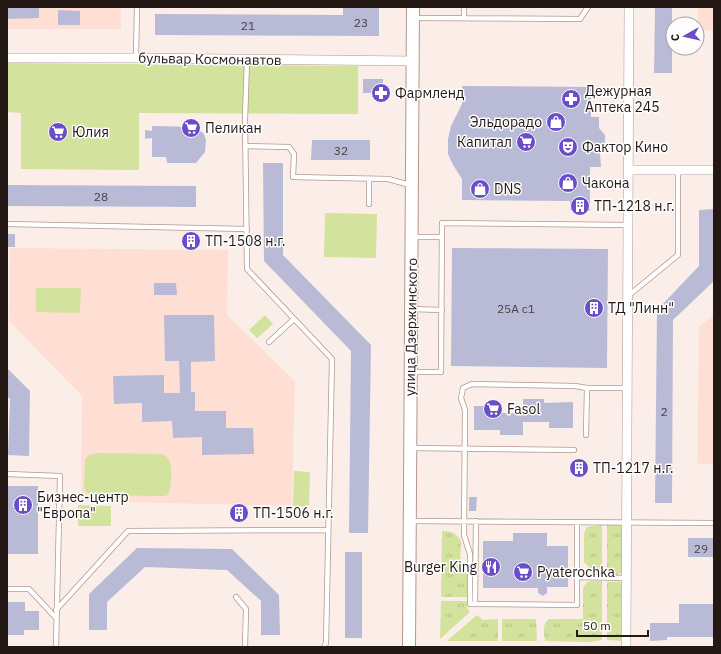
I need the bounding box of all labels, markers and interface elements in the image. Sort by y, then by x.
house number: 23 [354,15,368,30]
north arrow [665,16,705,56]
house number: 21 [241,18,255,33]
text: С [668,33,683,42]
street label: бульвар Космонавтов [138,49,282,69]
pharmacy icon: Фармленд [370,82,392,104]
place label: Дежурная Аптека 245 [585,82,660,116]
place label: Фармленд [395,84,464,102]
pharmacy icon: Дежурная Аптека 245 [560,88,582,110]
shop icon: Эльдорадо [545,111,567,133]
place label: Эльдорадо [470,113,542,131]
supermarket icon: Пеликан [180,117,202,139]
place label: Пеликан [205,119,262,137]
supermarket icon: Юлия [47,121,69,143]
place label: Юлия [72,123,109,141]
supermarket icon: Капитал [515,131,537,153]
place label: Капитал [457,133,512,151]
theatre icon: Фактор Кино [557,136,579,158]
place label: Фактор Кино [582,138,668,156]
house number: 32 [334,143,348,158]
shop icon: Чакона [557,172,579,194]
place label: Чакона [582,174,630,192]
shop icon: DNS [469,178,491,200]
place label: DNS [494,180,521,198]
house number: 28 [94,189,108,204]
building icon: ТП-1218 н.г. [569,195,591,217]
place label: ТП-1218 н.г. [594,197,675,215]
building icon: ТП-1508 н.г. [180,230,202,252]
place label: ТП-1508 н.г. [205,232,286,250]
street label: улица Дзержинского [401,258,421,396]
building icon: ТД "Линн" [583,297,605,319]
place label: ТД "Линн" [608,299,674,317]
house number: 25А с1 [497,301,535,316]
supermarket icon: Fasol [482,398,504,420]
place label: Fasol [507,400,540,418]
house number: 2 [660,404,668,419]
building icon: ТП-1217 н.г. [568,457,590,479]
place label: ТП-1217 н.г. [593,459,674,477]
place label: Бизнес-центр "Европа" [37,488,129,522]
building icon: Бизнес-центр "Европа" [12,494,34,516]
building icon: ТП-1506 н.г. [228,502,250,524]
place label: ТП-1506 н.г. [253,504,334,522]
house number: 29 [694,541,708,556]
restaurant icon: Burger King [480,556,502,578]
place label: Burger King [404,558,478,576]
supermarket icon: Pyaterochka [512,561,534,583]
place label: Pyaterochka [537,563,616,581]
scale bar [577,612,648,638]
text: 50 m [583,618,611,633]

